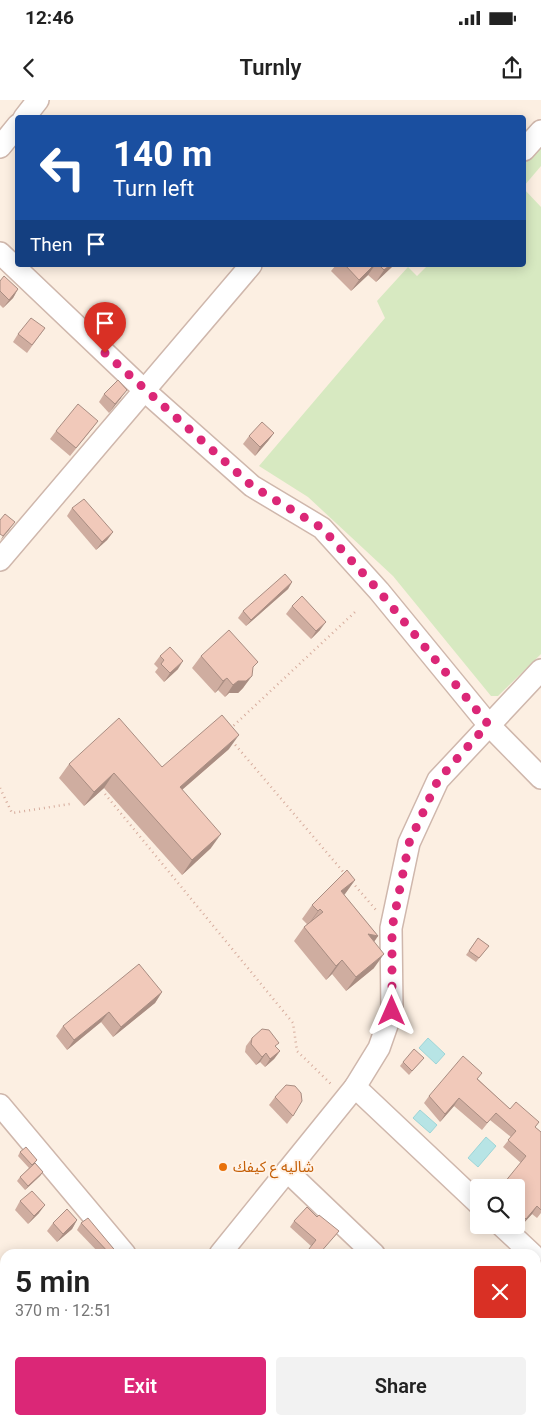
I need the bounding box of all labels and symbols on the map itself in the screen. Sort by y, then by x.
pin [84,302,126,353]
position arrow [365,984,417,1036]
place label: شاليه ع كيفك [233,1158,314,1179]
marker: شاليه ع كيفك [217,1161,229,1173]

